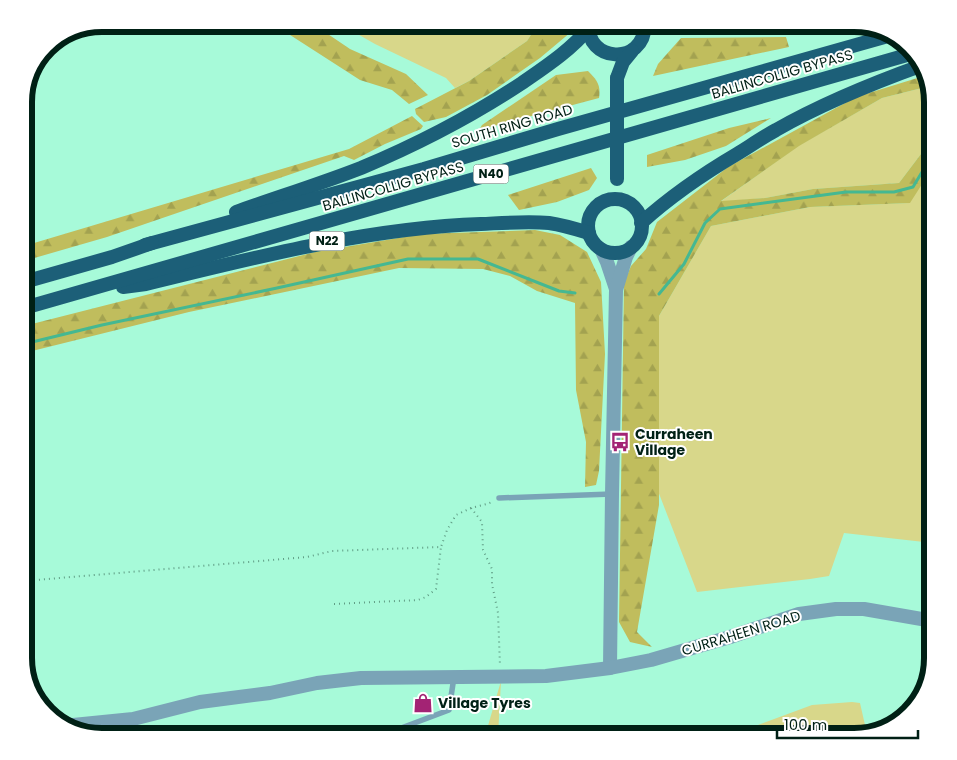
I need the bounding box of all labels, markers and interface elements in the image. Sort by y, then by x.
street label: BALLINCOLLIG BYPASS [709,44,855,104]
street label: SOUTH RING ROAD [449,99,575,153]
street label: BALLINCOLLIG BYPASS [320,156,466,216]
road number: N40 [474,164,508,183]
road number: N22 [310,232,344,250]
place label: Curraheen Village [635,424,713,460]
bus stop icon: Curraheen Village [609,431,631,453]
street label: CURRAHEEN ROAD [679,605,803,661]
shop icon: Village Tyres [412,692,434,714]
place label: Village Tyres [438,693,531,713]
scale bar [777,708,918,740]
text: 100 m [784,714,827,735]

